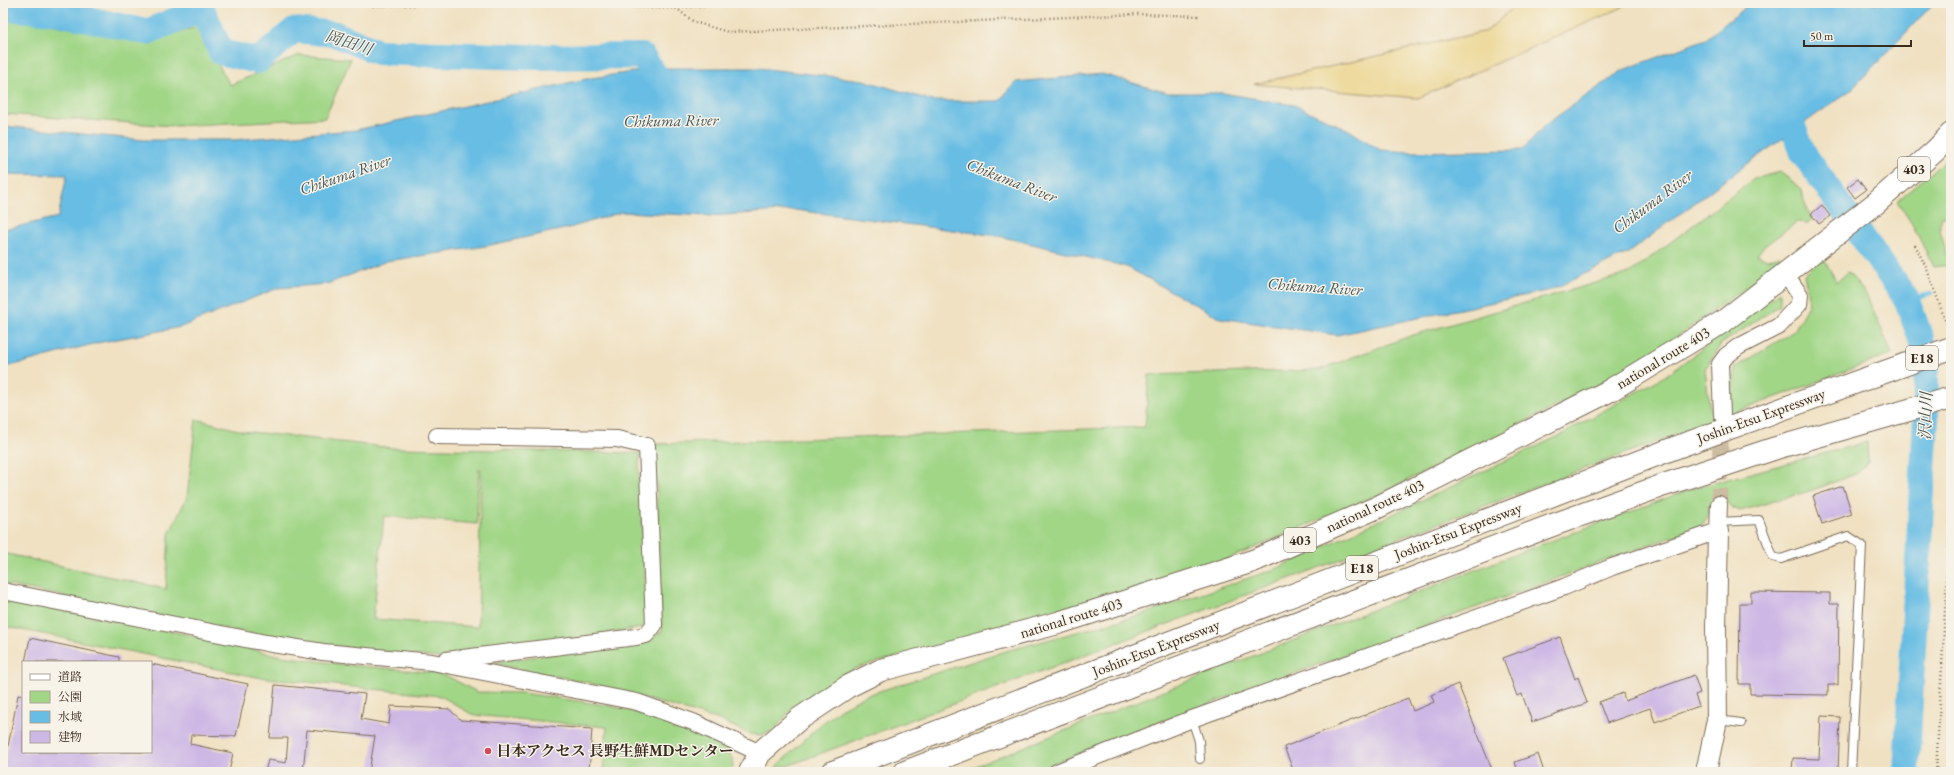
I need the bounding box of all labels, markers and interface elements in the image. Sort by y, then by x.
scale bar [1804,22,1911,48]
water label: 岡田川 [323,25,377,60]
text: 50 m [1810,28,1834,44]
water label: Chikuma River [623,109,720,132]
water label: Chikuma River [297,149,394,200]
water label: Chikuma River [964,154,1061,208]
road number: 403 [1898,157,1930,181]
water label: Chikuma River [1608,164,1697,238]
water label: Chikuma River [1267,273,1364,300]
street label: national route 403 [1613,322,1713,393]
road number: E18 [1906,346,1938,370]
street label: Joshin-Etsu Expressway [1692,383,1828,448]
water label: 沢山川 [1914,390,1937,440]
street label: national route 403 [1323,475,1427,536]
street label: Joshin-Etsu Expressway [1389,497,1525,564]
road number: 403 [1284,528,1316,552]
road number: E18 [1346,556,1378,580]
street label: national route 403 [1018,593,1124,642]
street label: Joshin-Etsu Expressway [1087,614,1223,681]
legend [22,661,152,753]
text: 道路 [58,669,82,685]
text: 公園 [58,689,82,705]
text: 水域 [58,709,82,725]
text: 建物 [58,729,82,745]
place label: 日本アクセス 長野生鮮MDセンター [496,741,734,760]
marker: 日本アクセス 長野生鮮MDセンター [483,746,493,756]

